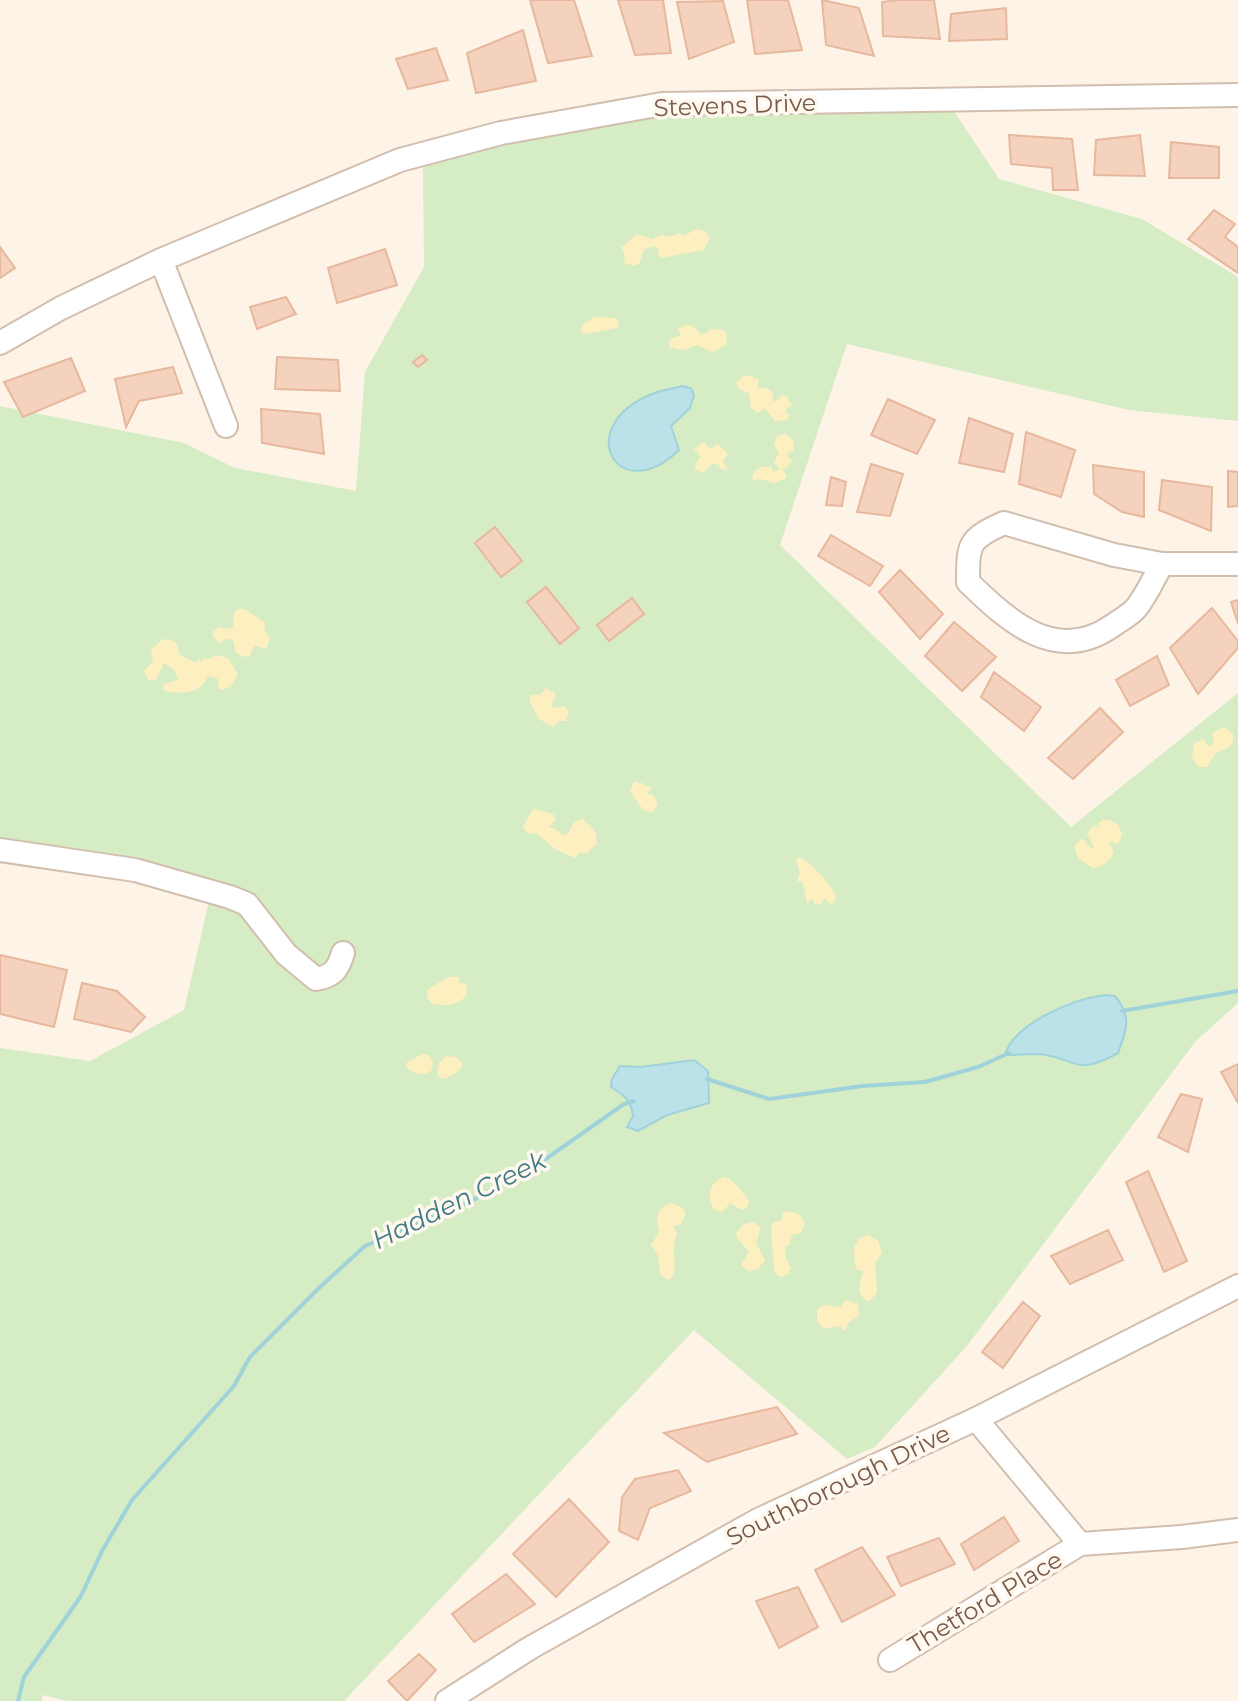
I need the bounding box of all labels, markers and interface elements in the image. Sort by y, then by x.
street label: Stevens Drive [653,88,817,122]
water label: Hadden Creek [367,1143,553,1256]
street label: Southborough Drive [721,1418,955,1552]
street label: Thetford Place [903,1545,1067,1659]

